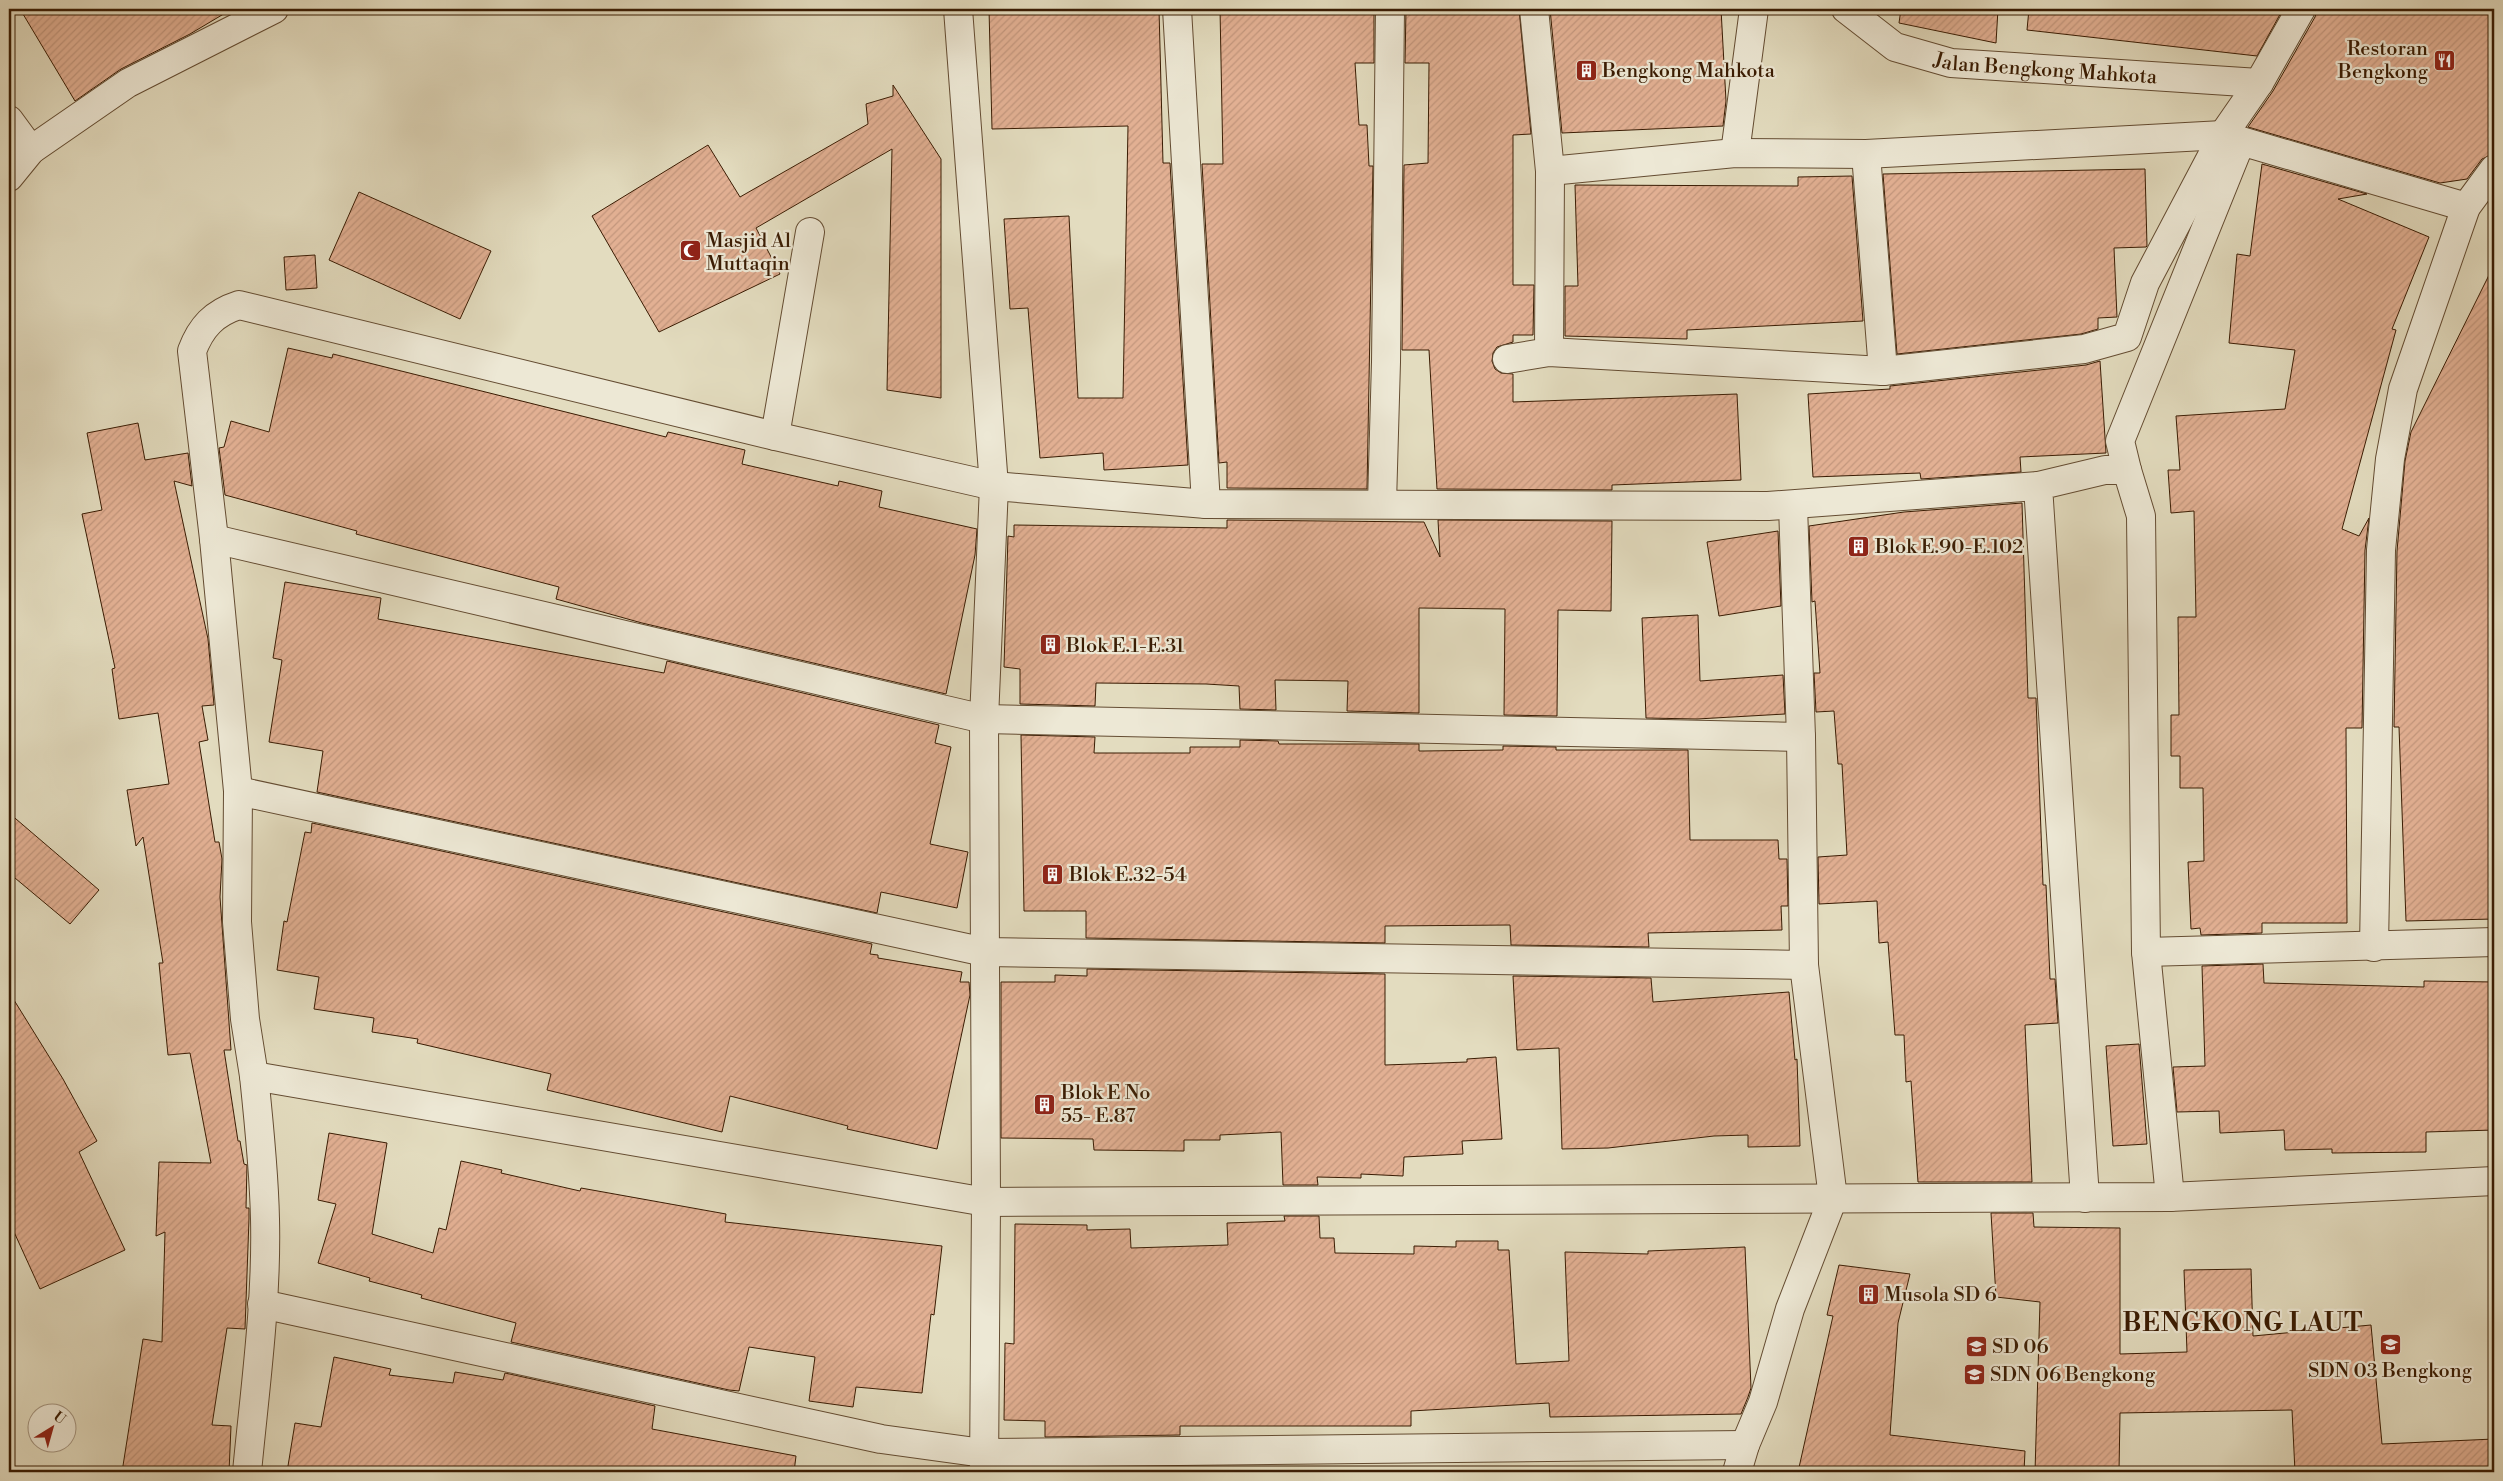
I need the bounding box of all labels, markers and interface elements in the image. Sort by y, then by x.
place label: Restoran Bengkong [2337,37,2429,85]
street label: Jalan Bengkong Mahkota [1930,47,2159,90]
restaurant icon: Restoran Bengkong [2432,48,2456,72]
building icon: Bengkong Mahkota [1574,58,1598,82]
place label: Bengkong Mahkota [1601,59,1776,84]
place label: Masjid Al Muttaqin [706,229,791,277]
mosque icon: Masjid Al Muttaqin [678,239,702,263]
building icon: Blok E.90-E.102 [1847,534,1871,558]
place label: Blok E.90-E.102 [1874,535,2023,560]
building icon: Blok E.1-E.31 [1038,633,1062,657]
place label: Blok E.1-E.31 [1065,634,1185,659]
building icon: Blok E.32-54 [1041,862,1065,886]
place label: Blok E.32-54 [1068,863,1187,888]
place label: Blok E No 55- E.87 [1060,1081,1151,1129]
building icon: Blok E No 55- E.87 [1033,1092,1057,1116]
building icon: Musola SD 6 [1856,1282,1880,1306]
place label: Musola SD 6 [1884,1283,1997,1308]
district label: BENGKONG LAUT [2123,1308,2363,1339]
school or university icon: SDN 03 Bengkong [2378,1332,2402,1356]
school or university icon: SD 06 [1964,1334,1988,1358]
place label: SD 06 [1992,1335,2049,1360]
place label: SDN 03 Bengkong [2308,1359,2473,1384]
school or university icon: SDN 06 Bengkong [1962,1362,1986,1386]
place label: SDN 06 Bengkong [1990,1363,2156,1388]
north arrow [28,1404,78,1454]
text: U [49,1408,69,1429]

